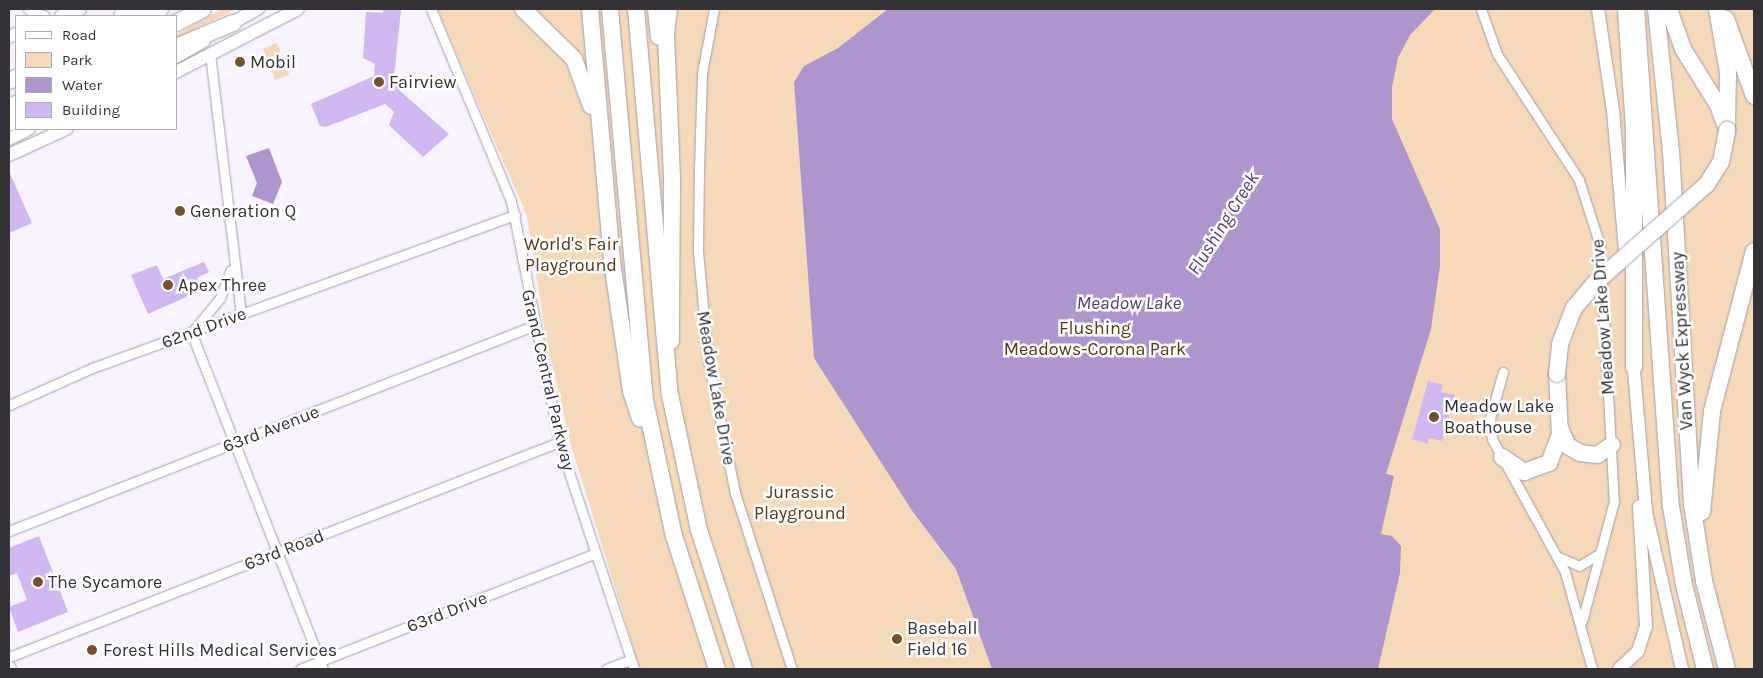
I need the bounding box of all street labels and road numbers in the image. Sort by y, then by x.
street label: Meadow Lake Drive [1587,238,1619,396]
street label: Van Wyck Expressway [1667,251,1697,431]
street label: Grand Central Parkway [517,287,579,473]
street label: 62nd Drive [159,303,249,353]
street label: Meadow Lake Drive [692,309,740,467]
street label: 63rd Avenue [220,401,322,457]
street label: 63rd Road [241,525,327,575]
street label: 63rd Drive [404,587,490,637]

